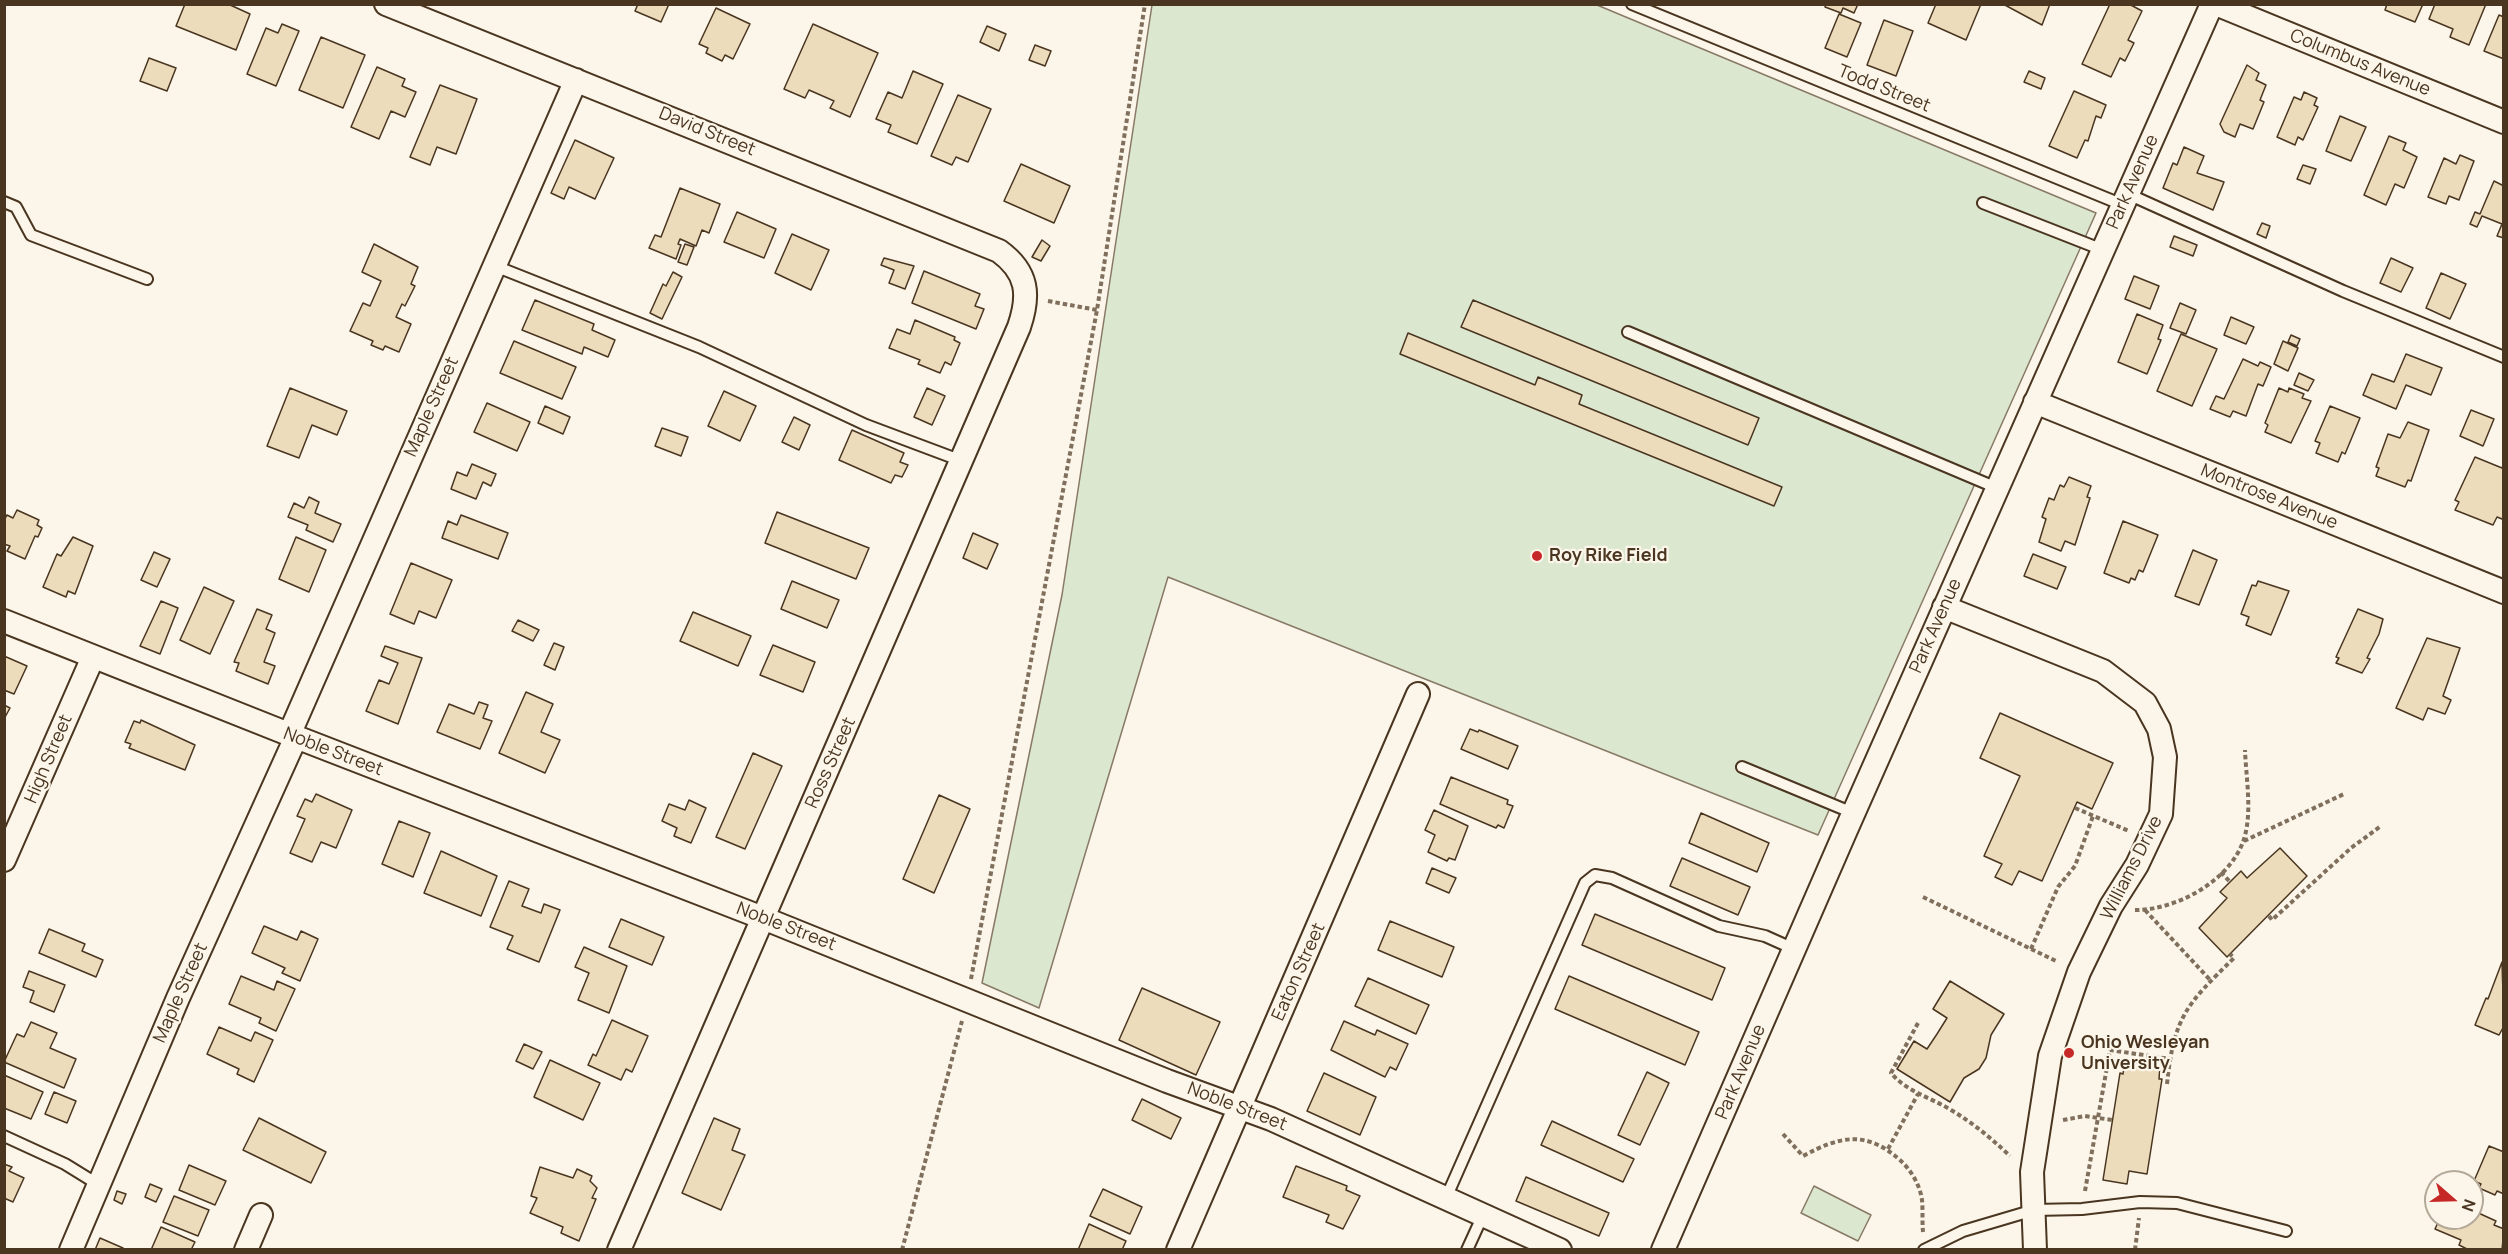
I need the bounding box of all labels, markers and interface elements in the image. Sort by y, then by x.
street label: Columbus Avenue [2287,25,2433,101]
street label: Todd Street [1835,61,1933,117]
street label: David Street [656,103,758,161]
street label: Park Avenue [2103,131,2163,233]
street label: Maple Street [400,354,464,460]
street label: Montrose Avenue [2197,460,2341,534]
place label: Roy Rike Field [1549,545,1668,567]
marker: Roy Rike Field [1530,549,1544,563]
street label: Park Avenue [1906,575,1966,677]
street label: High Street [21,711,77,807]
street label: Ross Street [801,714,861,812]
street label: Noble Street [280,723,386,781]
street label: Williams Drive [2097,812,2167,924]
street label: Noble Street [733,898,839,956]
street label: Eaton Street [1268,920,1330,1024]
street label: Maple Street [149,940,213,1046]
street label: Park Avenue [1711,1021,1771,1123]
place label: Ohio Wesleyan University [2081,1032,2210,1074]
marker: Ohio Wesleyan University [2062,1046,2076,1060]
street label: Noble Street [1184,1078,1290,1136]
north arrow [2424,1170,2484,1230]
text: N [2457,1196,2481,1215]

